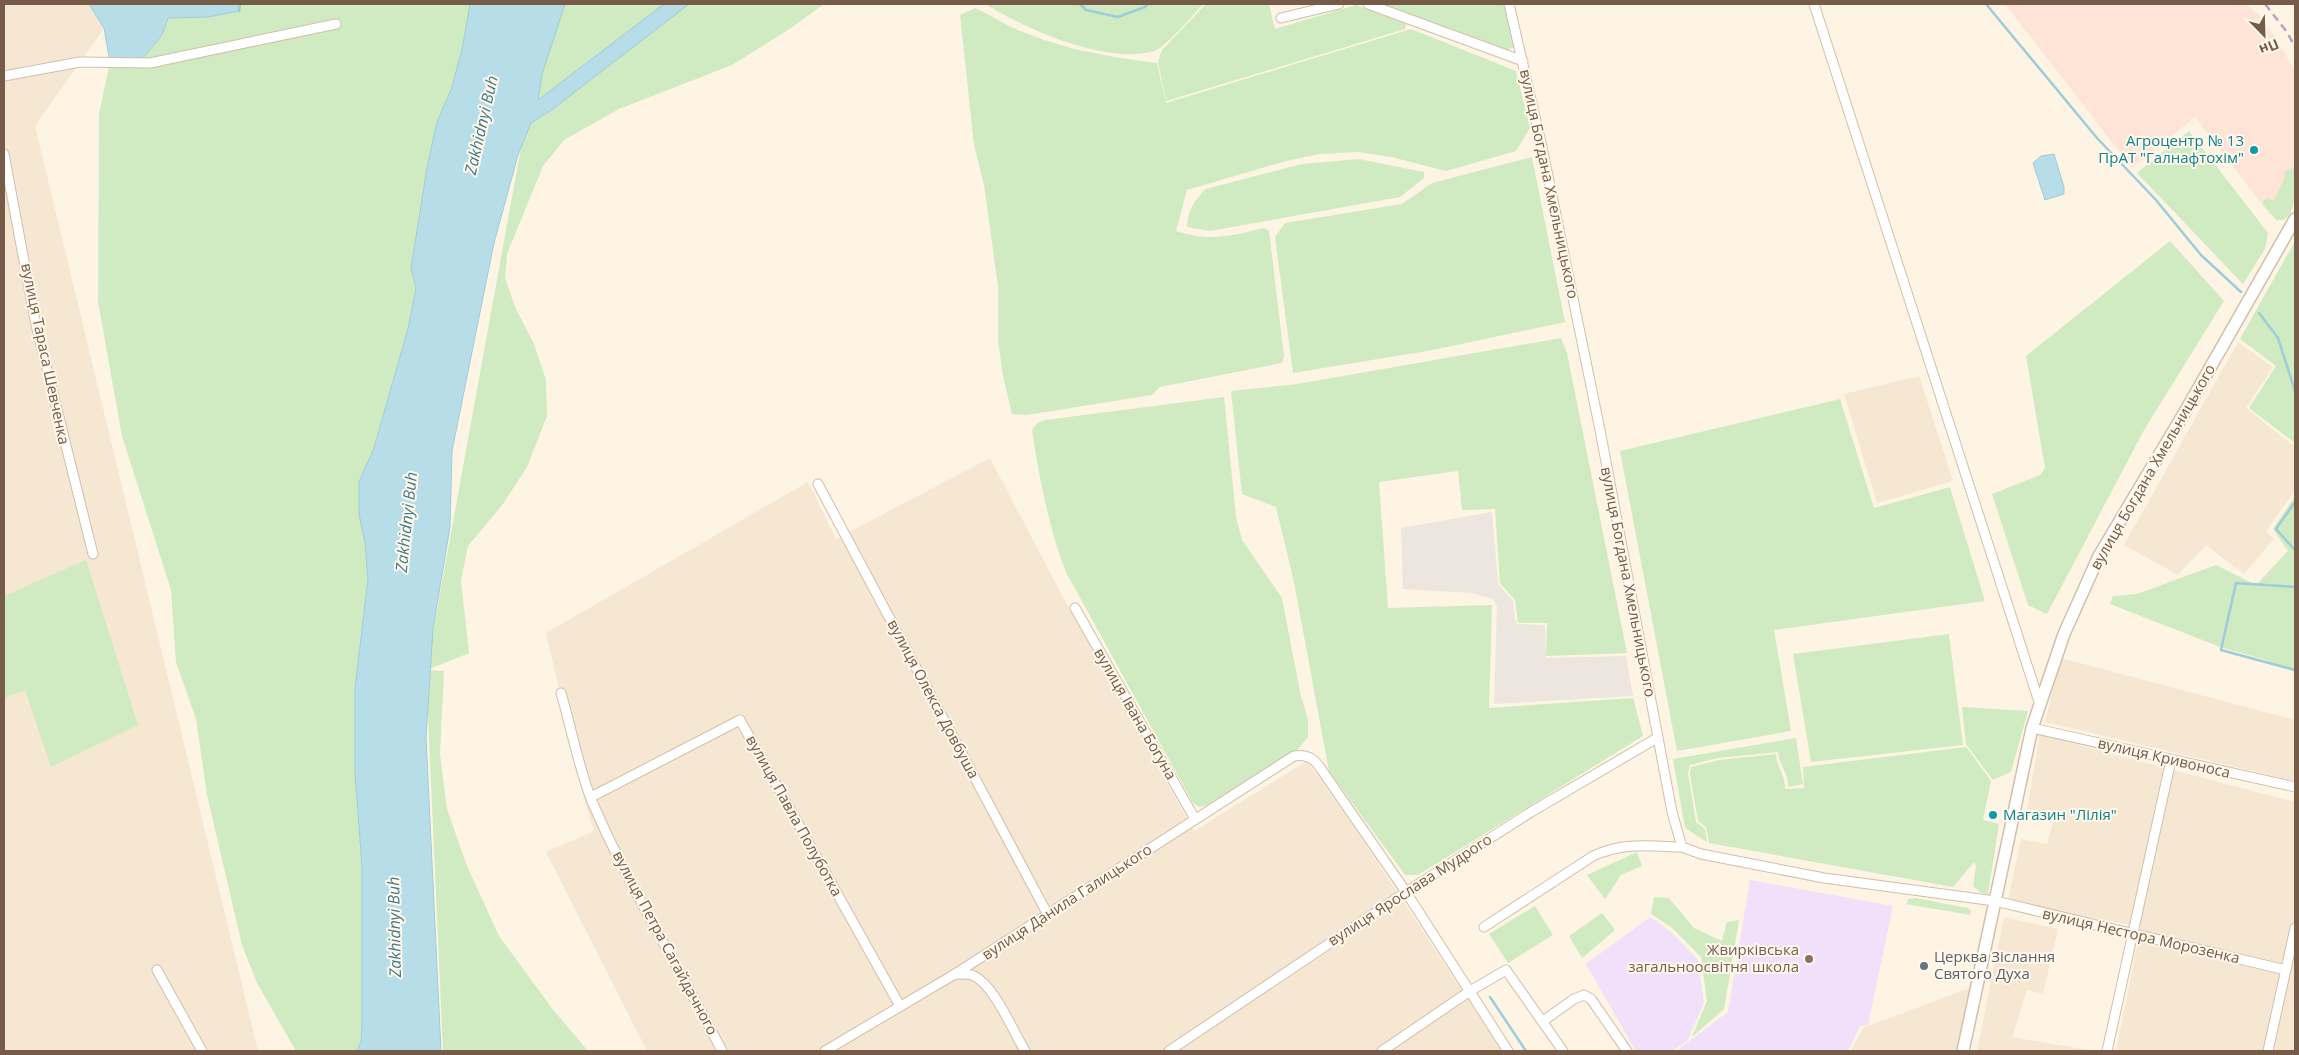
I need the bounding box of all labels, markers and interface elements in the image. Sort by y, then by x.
north arrow [2239,10,2289,60]
text: Пн [2256,35,2282,60]
street label: вулиця Богдана Хмельницького [1516,67,1584,300]
water label: Zakhidnyi Buh [459,73,503,178]
place label: Агроцентр № 13 ПрАТ "Галнафтохім" [2098,130,2244,167]
marker: Агроцентр № 13 ПрАТ "Галнафтохім" [2248,144,2260,156]
street label: вулиця Тараса Шевченка [17,261,75,446]
street label: вулиця Богдана Хмельницького [2085,360,2219,573]
street label: вулиця Богдана Хмельницького [1597,465,1661,699]
water label: Zakhidnyi Buh [390,471,422,574]
street label: вулиця Олекса Довбуша [883,615,984,782]
street label: вулиця Івана Богуна [1090,644,1182,783]
street label: вулиця Павла Полуботка [742,731,848,900]
street label: вулиця Кривоноса [2096,732,2232,782]
place label: Магазин "Лілія" [2003,804,2117,824]
marker: Магазин "Лілія" [1987,809,1999,821]
street label: вулиця Ярослава Мудрого [1324,829,1495,950]
street label: вулиця Данила Галицького [978,839,1155,964]
street label: вулиця Петра Сагайдачного [609,847,723,1038]
water label: Zakhidnyi Buh [382,876,406,979]
street label: вулиця Нестора Морозенка [2041,903,2242,967]
place label: Жвирківська загальноосвітня школа [1628,939,1799,976]
place label: Церква Зіслання Святого Духа [1934,946,2055,983]
marker: Жвирківська загальноосвітня школа [1803,953,1815,965]
marker: Церква Зіслання Святого Духа [1918,960,1930,972]

